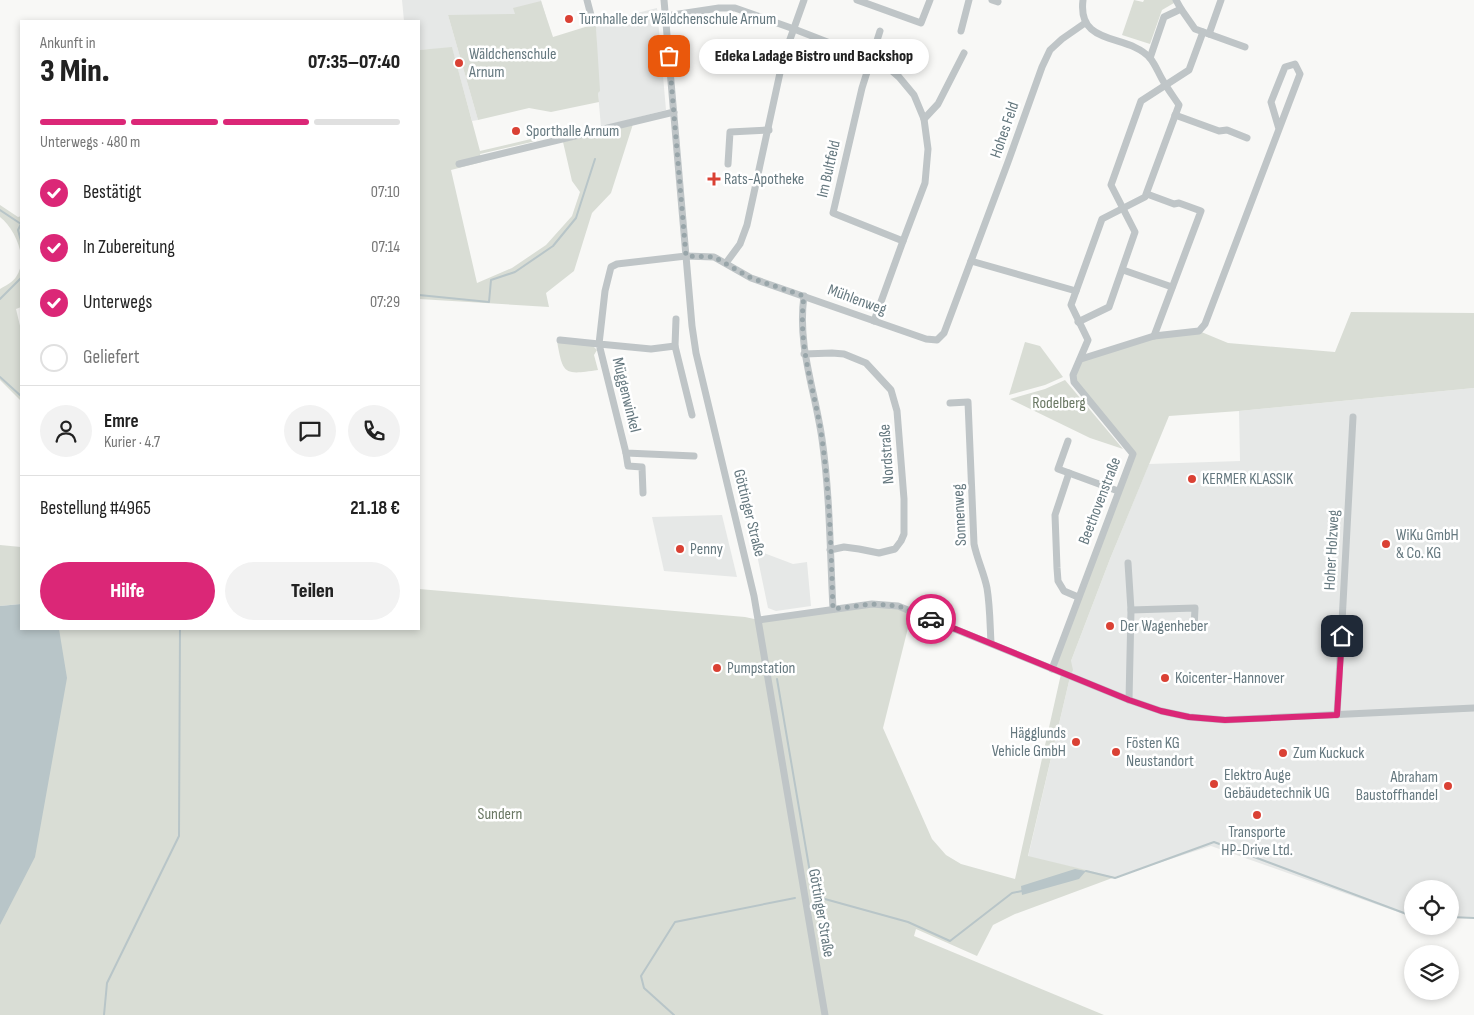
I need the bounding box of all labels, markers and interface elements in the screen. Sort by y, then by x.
place label: Turnhalle der Wäldchenschule Arnum [579,10,776,29]
marker: Turnhalle der Wäldchenschule Arnum [563,13,575,25]
text: Ankunft in [40,34,96,53]
pin [648,35,690,77]
callout: Edeka Ladage Bistro und Backshop [699,38,929,74]
icon: bag [655,42,683,70]
place label: Wäldchenschule Arnum [468,45,556,82]
text: Edeka Ladage Bistro und Backshop [715,47,913,66]
text: 07:35–07:40 [308,51,400,74]
text: 3 Min. [40,52,110,91]
marker: Wäldchenschule Arnum [453,57,465,69]
street label: Hohes Feld [987,99,1023,161]
place label: Sporthalle Arnum [526,122,619,141]
marker: Sporthalle Arnum [510,125,522,137]
text: Unterwegs · 480 m [40,133,140,152]
street label: Im Bultfeld [813,139,845,199]
place label: Rats-Apotheke [724,170,804,189]
marker: Rats-Apotheke [708,173,720,185]
icon: check [40,179,68,207]
text: Bestätigt [83,181,142,204]
text: 07:10 [371,183,400,202]
icon: check [40,234,68,262]
text: In Zubereitung [83,236,175,259]
text: 07:14 [371,238,400,257]
street label: Mühlenweg [825,281,889,319]
icon: check [40,289,68,317]
text: Unterwegs [83,291,152,314]
text: 07:29 [370,293,400,312]
text: Geliefert [83,346,139,369]
street label: Müggenwinkel [608,356,644,434]
park label: Rodelberg [1032,394,1086,413]
button: person [40,405,92,457]
button: chat [284,405,336,457]
button: phone [348,405,400,457]
text: Emre [104,410,139,433]
street label: Nordstraße [875,423,899,485]
text: Kurier · 4.7 [104,433,160,452]
street label: Beethovenstraße [1075,455,1125,547]
street label: Göttinger Straße [729,467,769,559]
place label: KERMER KLASSIK [1202,470,1294,489]
marker: KERMER KLASSIK [1186,473,1198,485]
street label: Sonnenweg [949,483,971,547]
text: Bestellung #4965 [40,497,151,520]
text: 21.18 € [350,497,400,520]
street label: Hoher Holzweg [1320,509,1344,591]
place label: WiKu GmbH & Co. KG [1396,526,1459,563]
marker: WiKu GmbH & Co. KG [1380,538,1392,550]
place label: Penny [690,540,723,559]
marker: Penny [674,543,686,555]
button: Hilfe [40,562,215,620]
button: Teilen [225,562,400,620]
courier [906,594,956,644]
icon: car [917,605,945,633]
pin [1321,615,1363,657]
place label: Der Wagenheber [1120,617,1209,636]
marker: Der Wagenheber [1104,620,1116,632]
icon: home [1328,622,1356,650]
place label: Pumpstation [727,659,795,678]
marker: Pumpstation [711,662,723,674]
place label: Koicenter-Hannover [1175,669,1285,688]
marker: Koicenter-Hannover [1159,672,1171,684]
place label: Hägglunds Vehicle GmbH [992,724,1066,761]
place label: Fösten KG Neustandort [1126,734,1194,771]
marker: Hägglunds Vehicle GmbH [1070,736,1082,748]
place label: Zum Kuckuck [1293,744,1364,763]
marker: Fösten KG Neustandort [1110,746,1122,758]
marker: Zum Kuckuck [1277,747,1289,759]
place label: Elektro Auge Gebäudetechnik UG [1224,766,1330,803]
place label: Abraham Baustoffhandel [1356,768,1438,805]
marker: Elektro Auge Gebäudetechnik UG [1208,778,1220,790]
marker: Abraham Baustoffhandel [1442,780,1454,792]
park label: Sundern [478,805,522,824]
marker: Transporte HP-Drive Ltd. [1251,809,1263,821]
place label: Transporte HP-Drive Ltd. [1221,823,1293,860]
street label: Göttinger Straße [804,867,838,959]
map controls [1404,880,1459,1000]
button: locate [1404,880,1459,935]
button: layers [1404,945,1459,1000]

